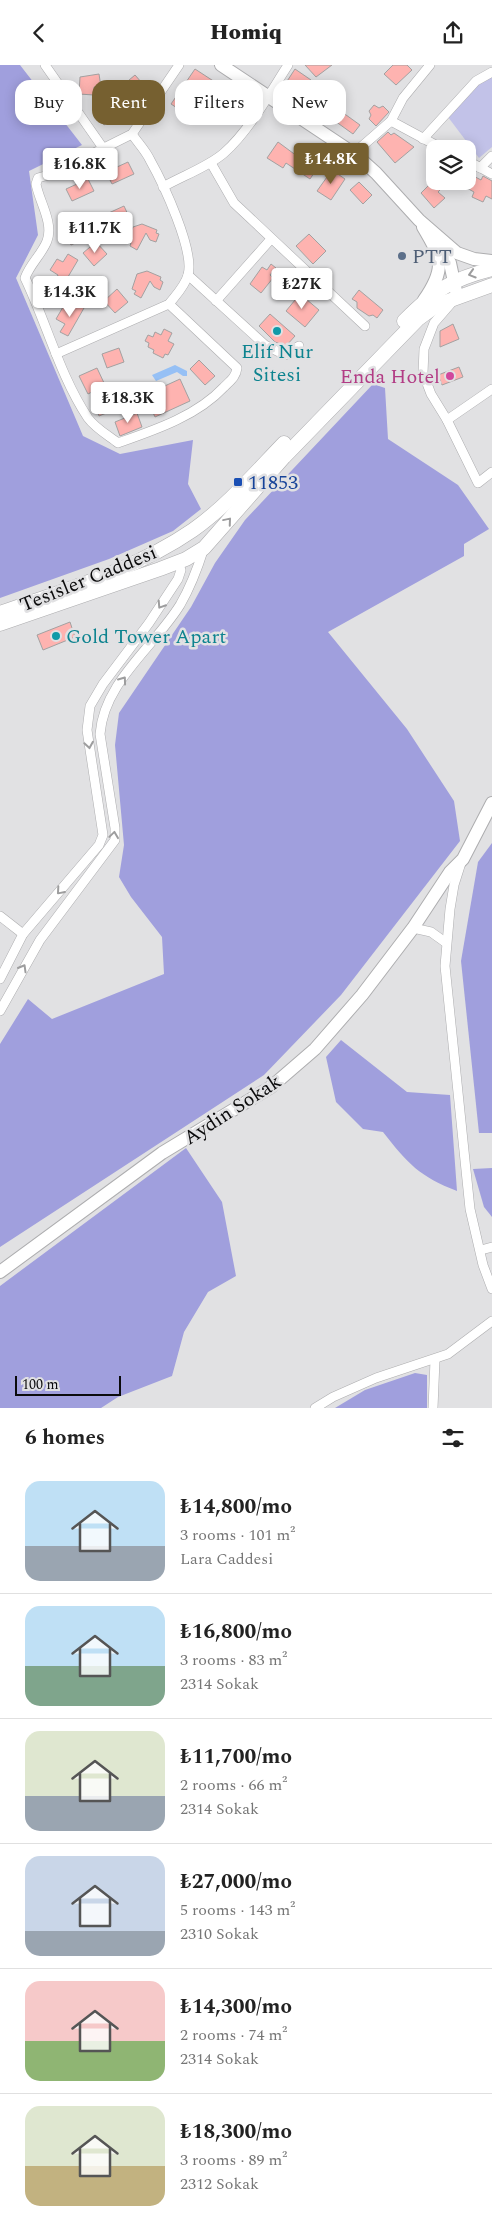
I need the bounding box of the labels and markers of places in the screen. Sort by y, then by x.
pin: ₺14.8K [290,143,372,185]
pin: ₺16.8K [39,147,121,190]
pin: ₺11.7K [54,211,136,254]
place label: PTT [412,242,452,272]
marker: PTT [396,250,408,262]
pin: ₺27K [272,267,332,310]
pin: ₺14.3K [29,275,111,318]
marker: Elif Nur Sitesi [271,325,283,337]
place label: Elif Nur Sitesi [241,337,313,390]
place label: Enda Hotel [340,362,440,392]
marker: Enda Hotel [444,370,456,382]
pin: ₺18.3K [87,381,169,424]
place label: 11853 [248,468,298,498]
marker: 11853 [232,476,244,488]
place label: Gold Tower Apart [66,622,226,652]
marker: Gold Tower Apart [50,630,62,642]

